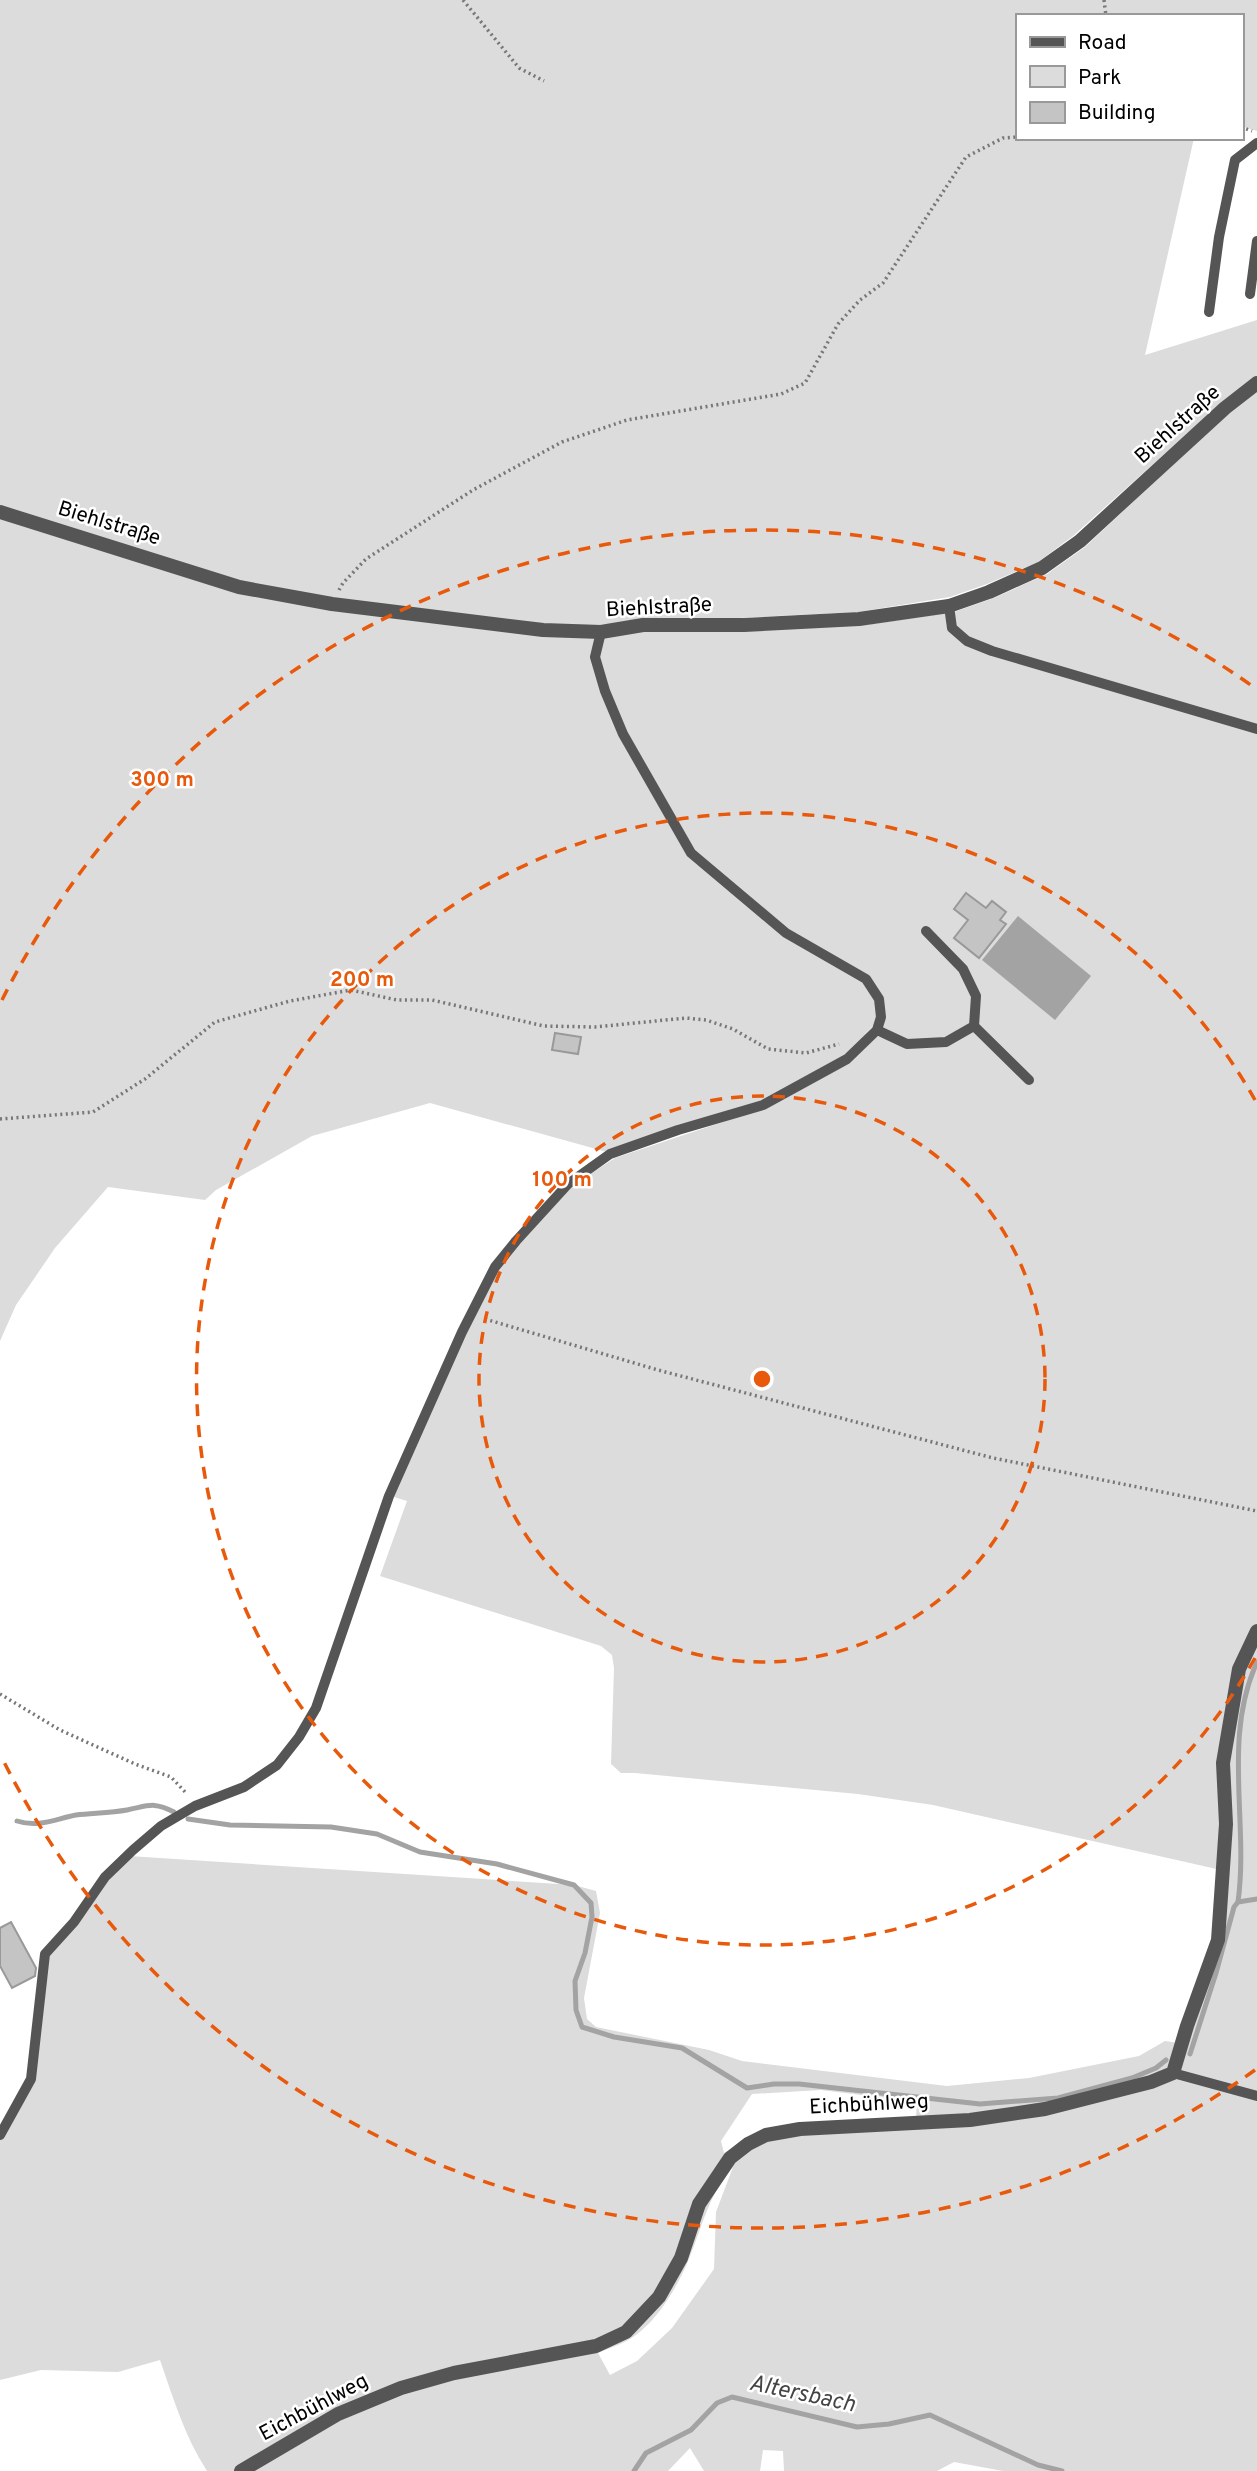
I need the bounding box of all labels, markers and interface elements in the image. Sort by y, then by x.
legend [1016,14,1243,140]
text: Road [1078,30,1127,57]
text: Park [1078,65,1121,92]
text: Building [1078,100,1156,127]
street label: Biehlstraße [1130,379,1226,471]
street label: Biehlstraße [54,496,164,552]
street label: Biehlstraße [605,592,713,624]
text: 300 m [130,767,194,794]
text: 200 m [330,967,394,994]
text: 100 m [532,1167,592,1194]
centre of rings [750,1367,774,1391]
street label: Eichbühlweg [809,2088,929,2122]
street label: Eichbühlweg [255,2368,373,2448]
water label: Altersbach [746,2370,858,2420]

